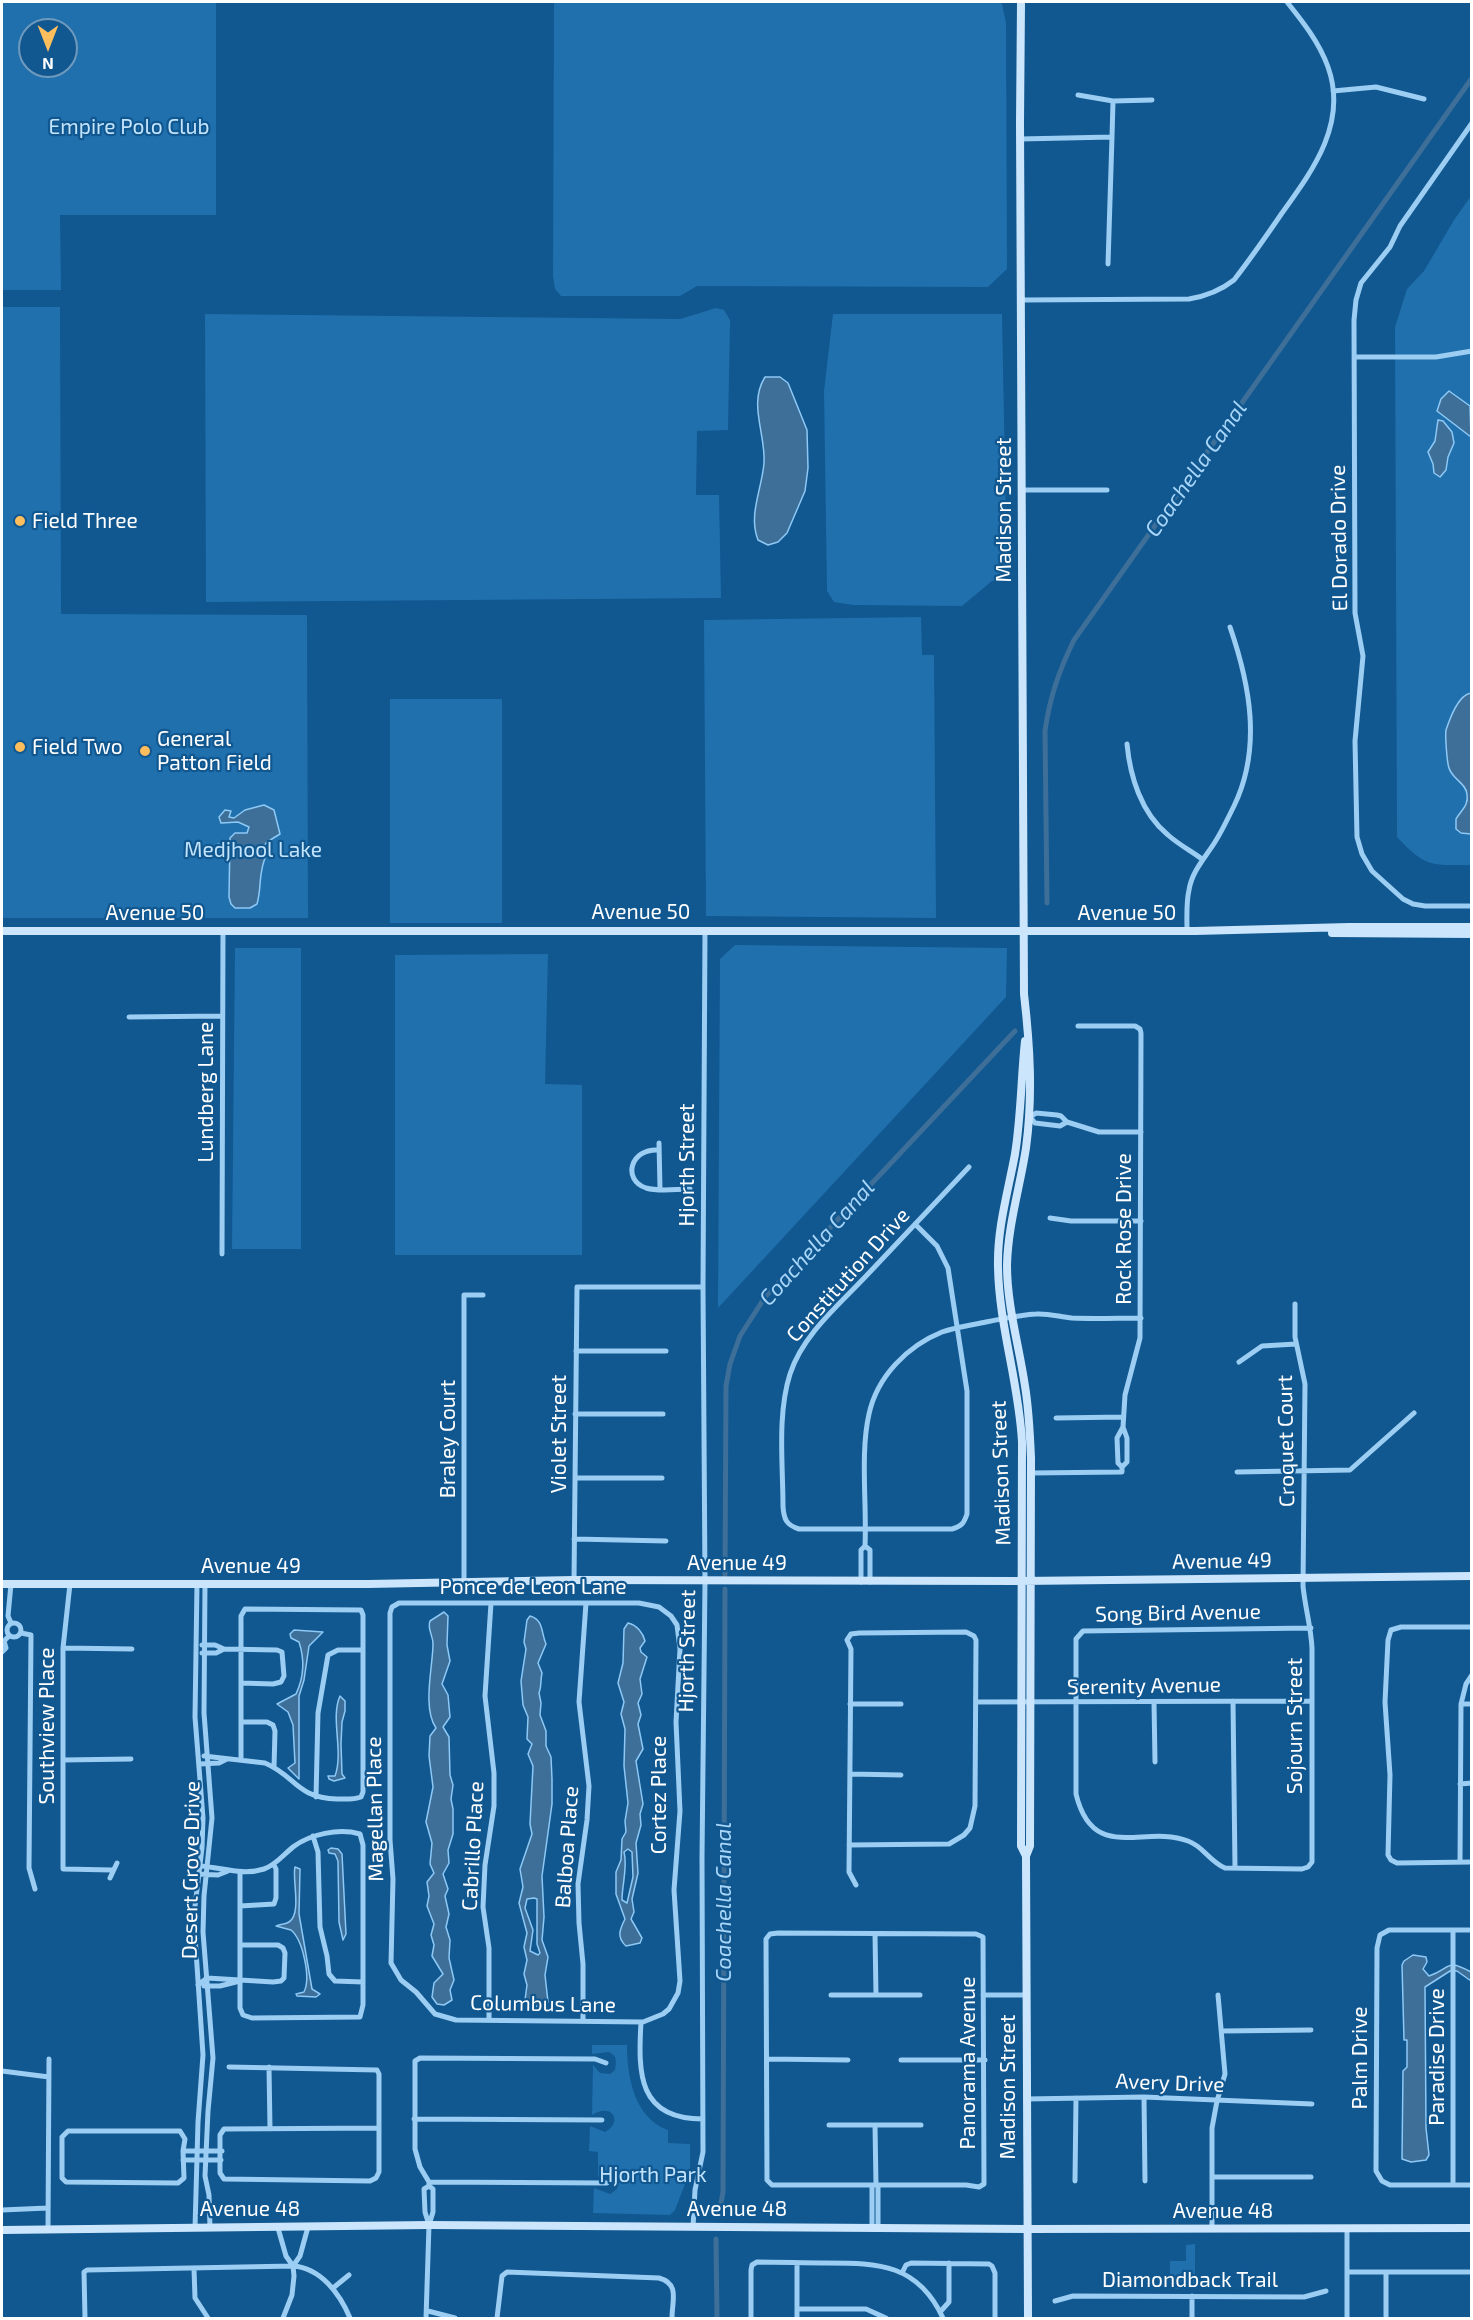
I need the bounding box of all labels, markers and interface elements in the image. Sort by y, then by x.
north arrow [18,18,78,78]
text: N [42,55,54,74]
park label: Empire Polo Club [49,114,209,140]
water label: Coachella Canal [1139,396,1253,542]
street label: Madison Street [991,437,1017,583]
street label: El Dorado Drive [1325,464,1353,612]
place label: Field Three [32,508,138,534]
marker: Field Three [13,514,27,528]
place label: General Patton Field [157,726,272,776]
place label: Field Two [32,734,123,760]
marker: Field Two [13,740,27,754]
marker: General Patton Field [138,744,152,758]
park label: Medjhool Lake [184,837,322,863]
street label: Avenue 50 [592,899,690,925]
street label: Avenue 50 [106,900,204,926]
street label: Avenue 50 [1078,900,1176,926]
street label: Lundberg Lane [193,1022,219,1162]
street label: Hjorth Street [674,1104,700,1226]
street label: Rock Rose Drive [1111,1153,1137,1305]
water label: Coachella Canal [754,1175,880,1311]
street label: Constitution Drive [781,1203,915,1347]
street label: Violet Street [546,1375,572,1493]
street label: Croquet Court [1272,1375,1300,1507]
street label: Braley Court [435,1380,461,1498]
street label: Madison Street [986,1400,1016,1546]
street label: Avenue 49 [1172,1548,1272,1574]
street label: Avenue 49 [687,1550,787,1576]
street label: Avenue 49 [201,1553,301,1579]
street label: Ponce de Leon Lane [439,1574,627,1600]
street label: Hjorth Street [673,1589,701,1713]
street label: Song Bird Avenue [1095,1599,1261,1627]
street label: Southview Place [34,1647,60,1805]
street label: Sojourn Street [1282,1658,1308,1794]
street label: Serenity Avenue [1067,1672,1221,1700]
street label: Magellan Place [361,1736,389,1882]
street label: Cortez Place [646,1736,672,1854]
street label: Desert Grove Drive [177,1781,205,1959]
street label: Cabrillo Place [457,1781,489,1911]
street label: Balboa Place [550,1785,584,1909]
water label: Coachella Canal [711,1822,737,1982]
street label: Panorama Avenue [955,1977,981,2149]
street label: Paradise Drive [1424,1988,1450,2126]
street label: Columbus Lane [470,1990,616,2018]
street label: Palm Drive [1347,2006,1373,2110]
street label: Madison Street [995,2014,1021,2160]
street label: Avery Drive [1115,2069,1225,2097]
park label: Hjorth Park [599,2162,707,2188]
street label: Avenue 48 [200,2196,300,2222]
street label: Avenue 48 [687,2196,787,2222]
street label: Avenue 48 [1173,2198,1273,2224]
street label: Diamondback Trail [1102,2267,1278,2293]

